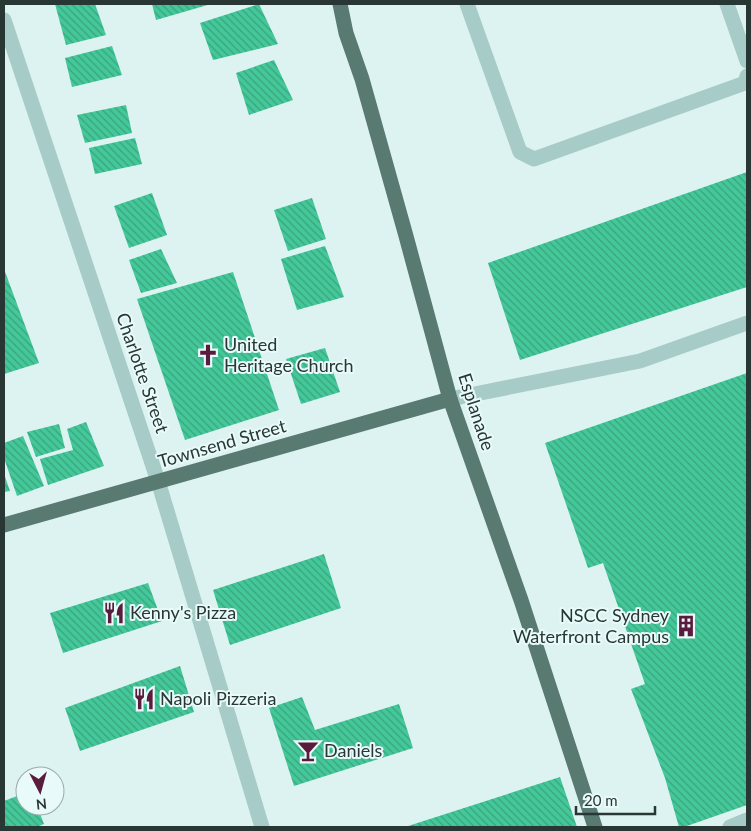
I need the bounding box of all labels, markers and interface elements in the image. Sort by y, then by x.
street label: Charlotte Street [112,310,174,436]
place label: United Heritage Church [224,333,354,376]
church icon: United Heritage Church [195,342,221,368]
street label: Esplanade [454,370,500,453]
street label: Townsend Street [155,414,289,472]
restaurant icon: Kenny's Pizza [101,600,127,626]
place label: Kenny's Pizza [130,601,236,623]
place label: NSCC Sydney Waterfront Campus [513,604,670,647]
building icon: NSCC Sydney Waterfront Campus [673,613,699,639]
restaurant icon: Napoli Pizzeria [131,686,157,712]
place label: Napoli Pizzeria [160,687,276,709]
bar icon: Daniels [295,738,321,764]
place label: Daniels [324,739,383,761]
north arrow [15,766,65,816]
scale bar [576,784,655,816]
text: 20 m [584,791,618,809]
text: N [35,795,48,813]

